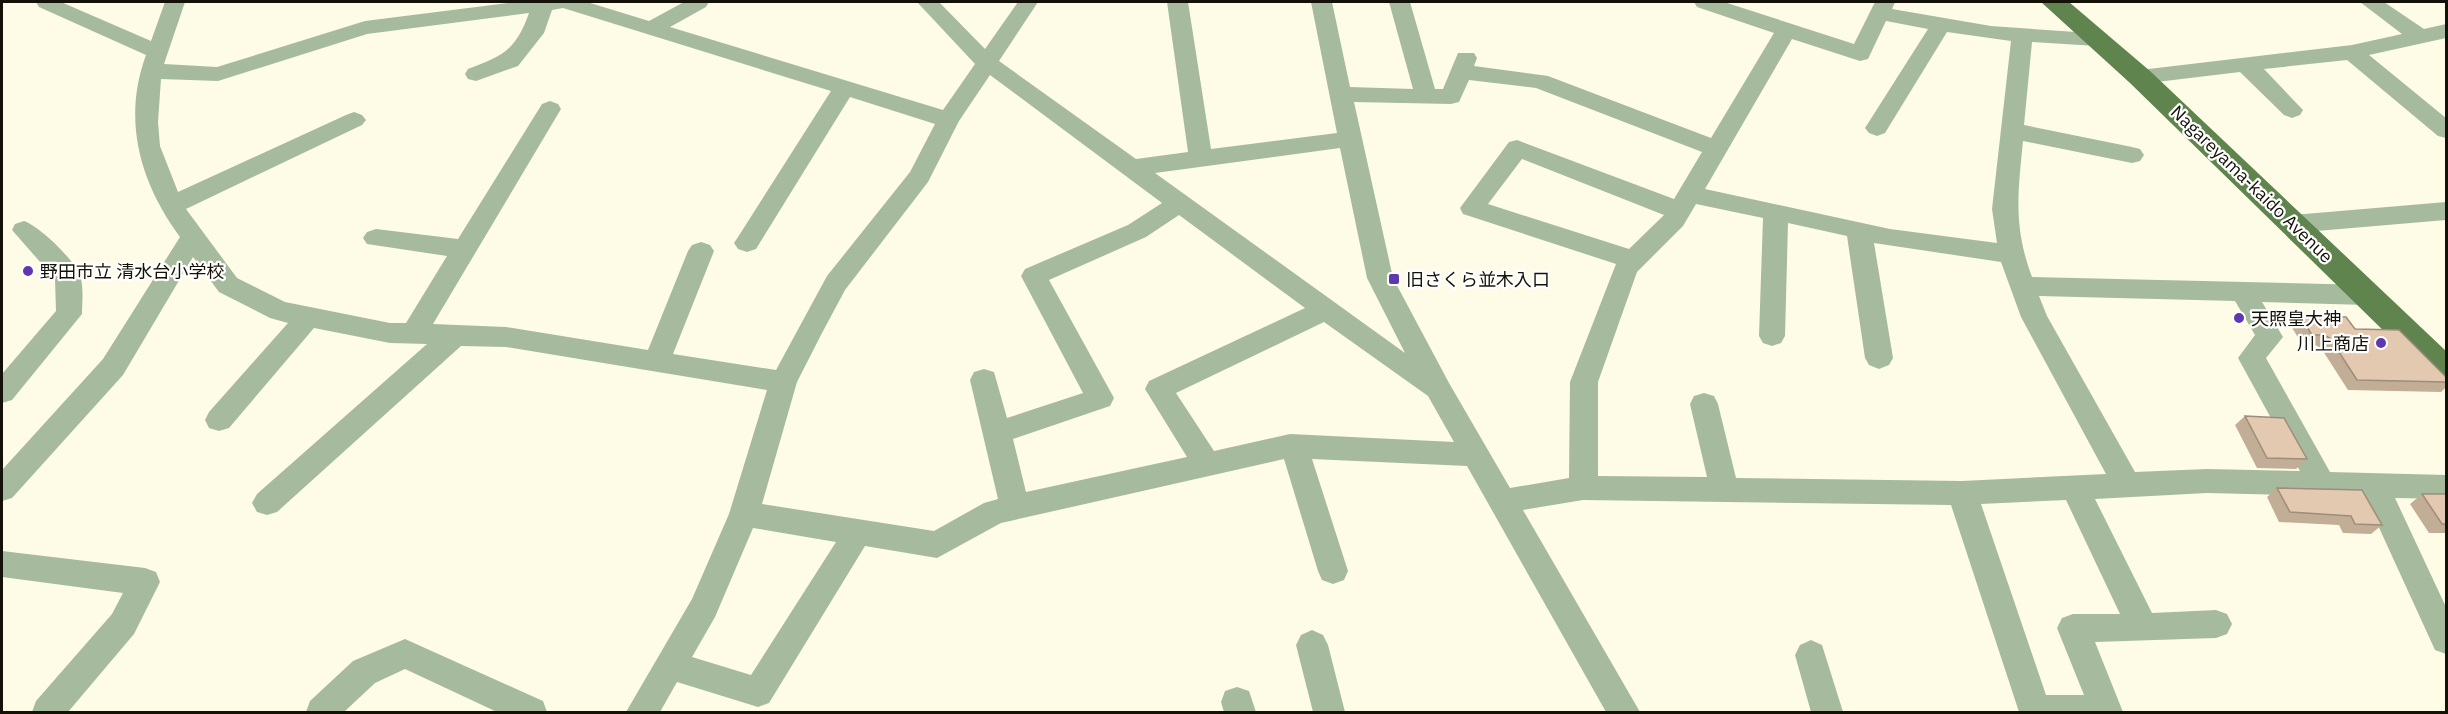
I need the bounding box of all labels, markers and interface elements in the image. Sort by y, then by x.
street label: Nagareyama-kaido Avenue [2166,100,2338,268]
place label: 野田市立 清水台小学校 [40,260,224,283]
marker: 野田市立 清水台小学校 [21,264,35,278]
place label: 旧さくら並木入口 [1406,268,1550,291]
marker: 旧さくら並木入口 [1387,272,1401,286]
place label: 天照皇大神 [2251,307,2341,330]
marker: 天照皇大神 [2232,311,2246,325]
place label: 川上商店 [2297,332,2369,355]
marker: 川上商店 [2374,336,2388,350]

